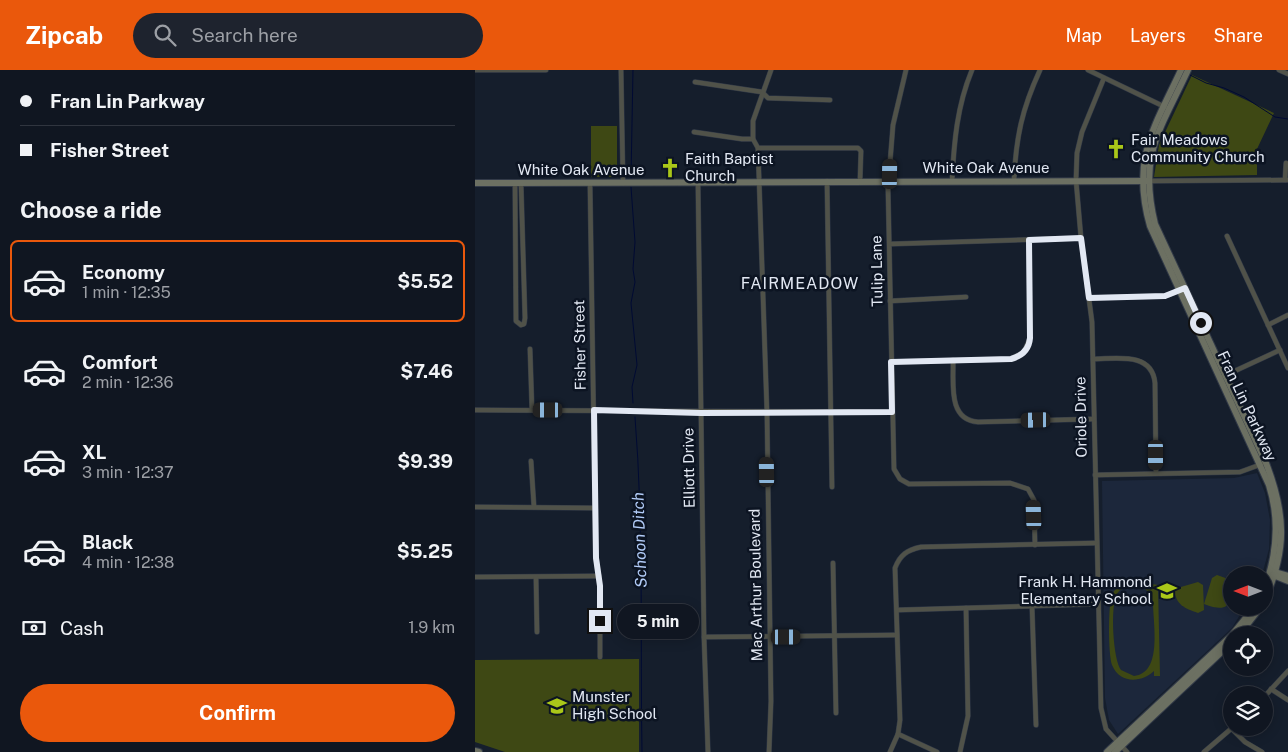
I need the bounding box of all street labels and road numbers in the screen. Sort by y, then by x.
street label: White Oak Avenue [922,159,1050,176]
street label: White Oak Avenue [517,161,645,178]
street label: Tulip Lane [867,235,886,307]
street label: Fisher Street [570,299,589,390]
street label: Fran Lin Parkway [1214,348,1280,464]
street label: Oriole Drive [1071,376,1090,458]
street label: Elliott Drive [679,428,698,508]
street label: Mac Arthur Boulevard [746,509,765,661]

